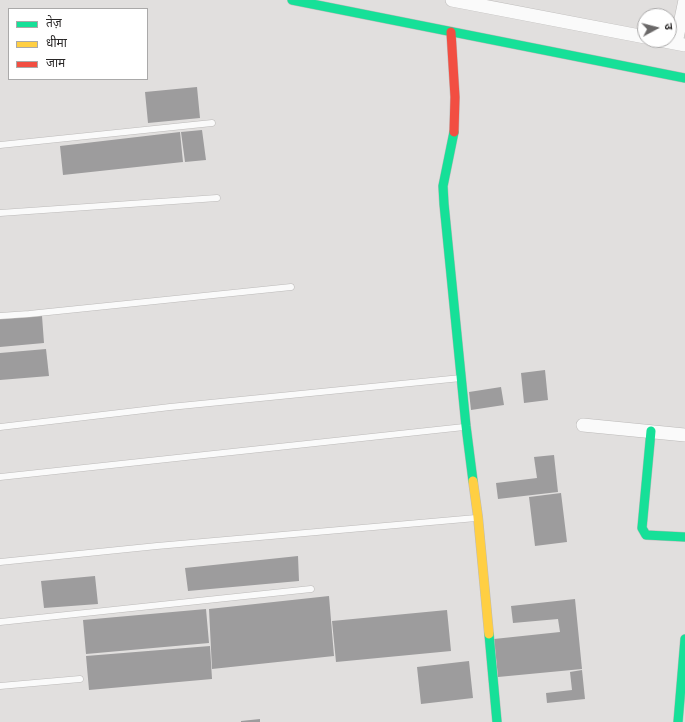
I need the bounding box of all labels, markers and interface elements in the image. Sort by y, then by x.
legend [8,8,148,80]
north arrow [637,8,677,48]
text: तेज़ [46,16,62,32]
text: उ [661,23,675,31]
text: धीमा [46,36,67,52]
text: जाम [46,56,65,72]

